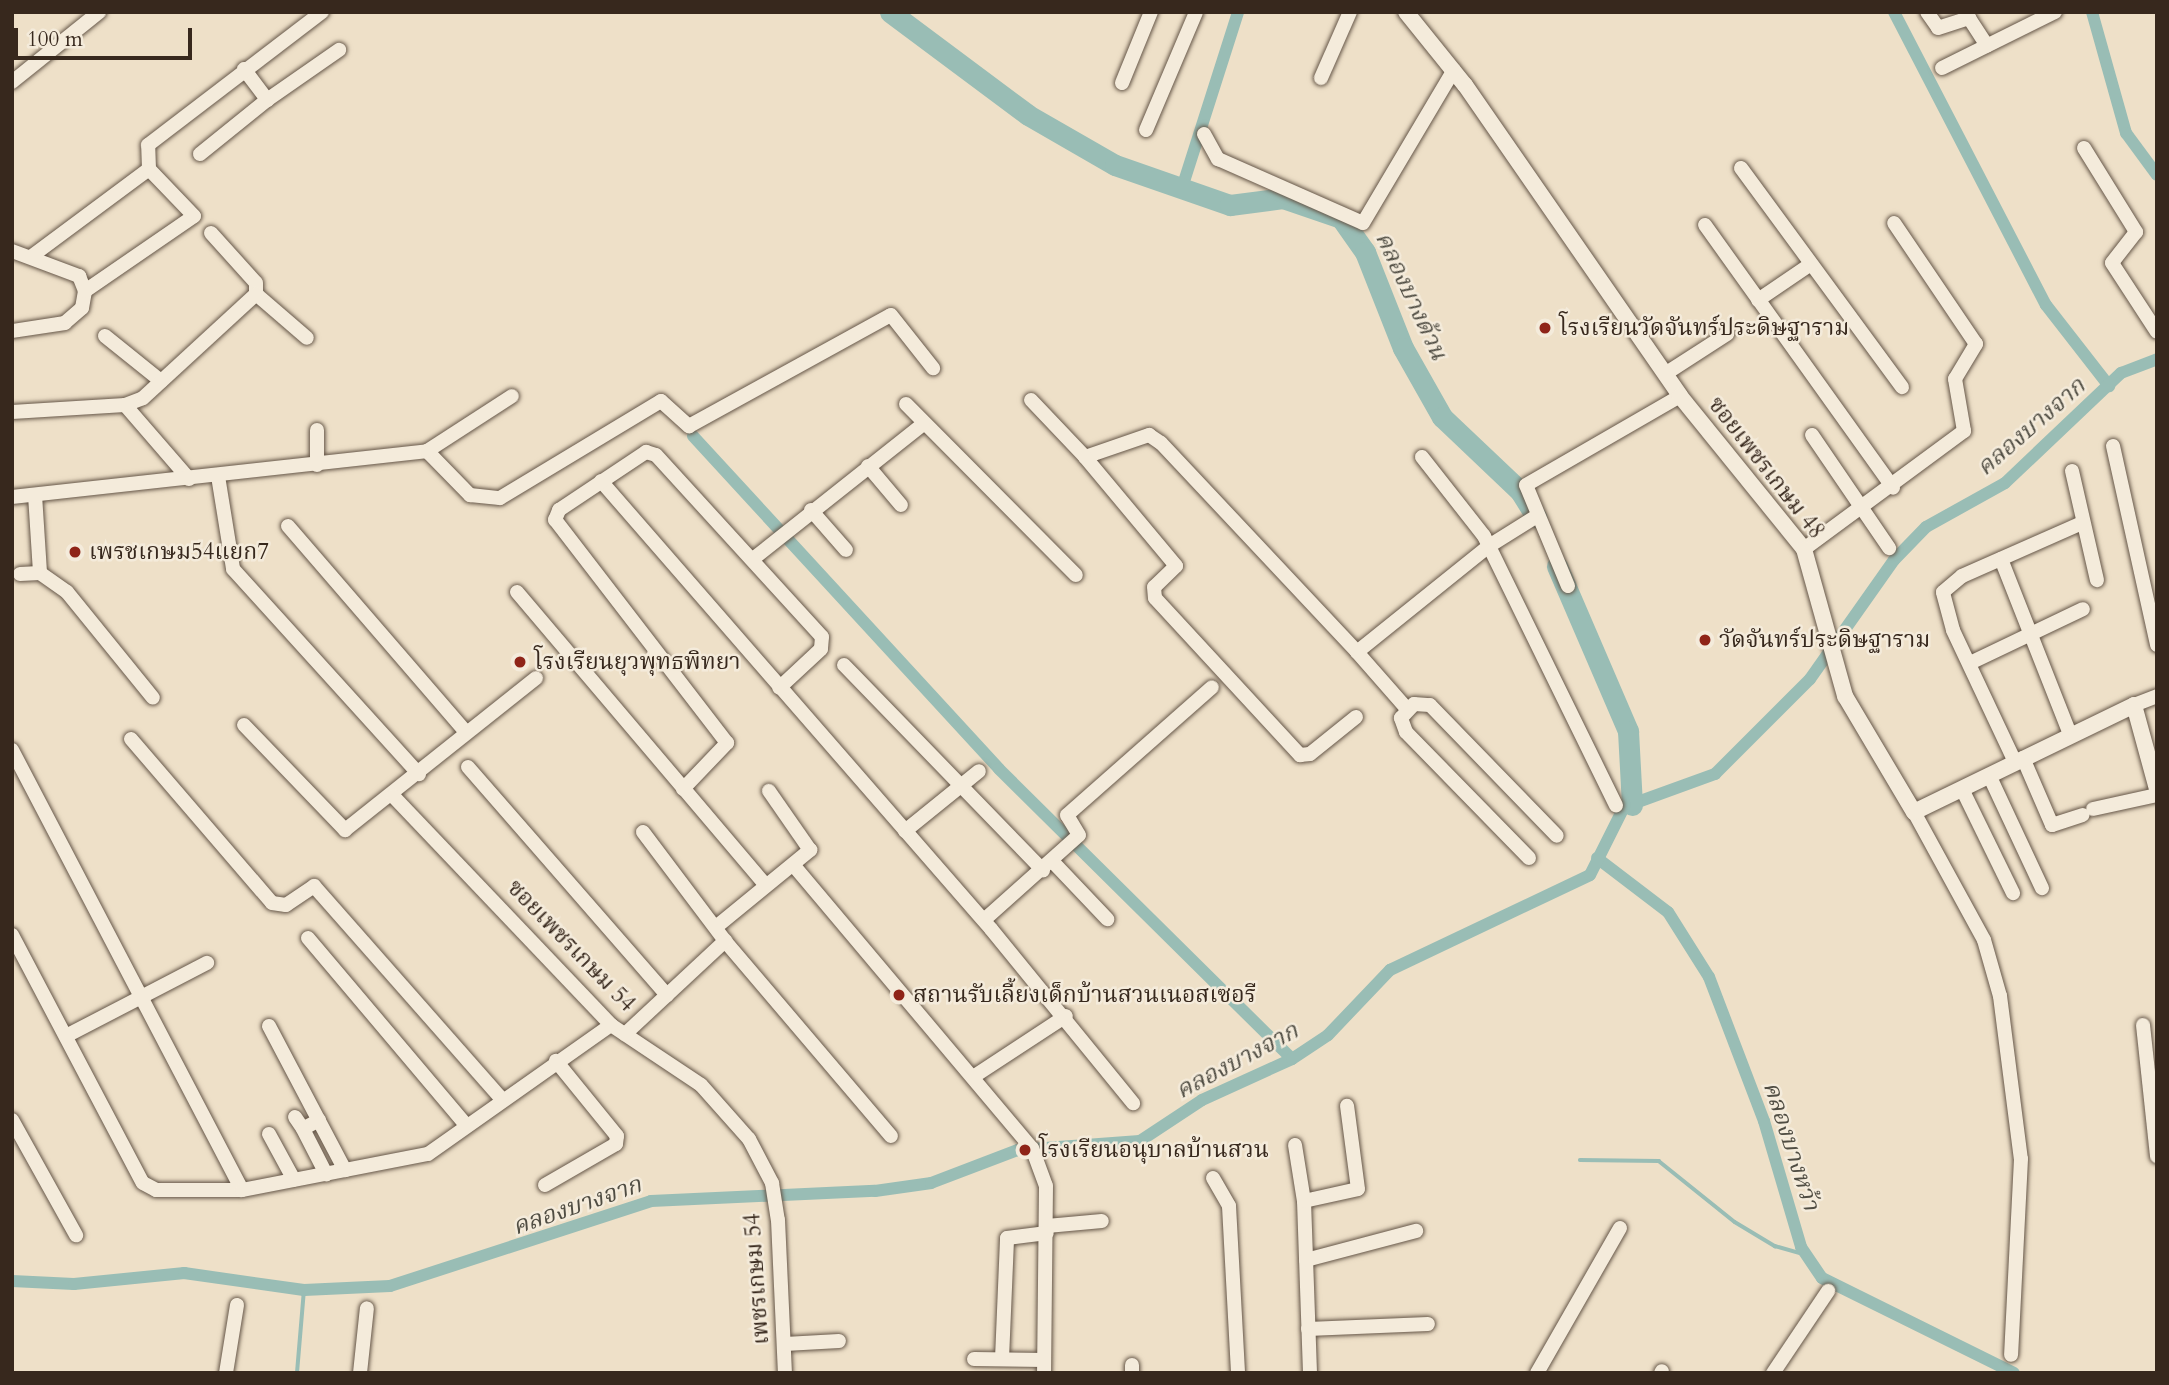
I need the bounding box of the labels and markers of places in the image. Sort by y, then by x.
place label: โรงเรียนวัดจันทร์ประดิษฐาราม [1559,314,1849,342]
marker: โรงเรียนวัดจันทร์ประดิษฐาราม [1537,320,1553,336]
place label: เพรชเกษม54แยก7 [89,538,269,566]
marker: เพรชเกษม54แยก7 [67,544,83,560]
place label: วัดจันทร์ประดิษฐาราม [1719,626,1930,654]
marker: วัดจันทร์ประดิษฐาราม [1697,632,1713,648]
place label: โรงเรียนยุวพุทธพิทยา [534,648,741,676]
marker: โรงเรียนยุวพุทธพิทยา [512,654,528,670]
place label: สถานรับเลี้ยงเด็กบ้านสวนเนอสเซอรี [913,981,1256,1009]
marker: สถานรับเลี้ยงเด็กบ้านสวนเนอสเซอรี [891,987,907,1003]
place label: โรงเรียนอนุบาลบ้านสวน [1039,1136,1269,1164]
marker: โรงเรียนอนุบาลบ้านสวน [1017,1142,1033,1158]

